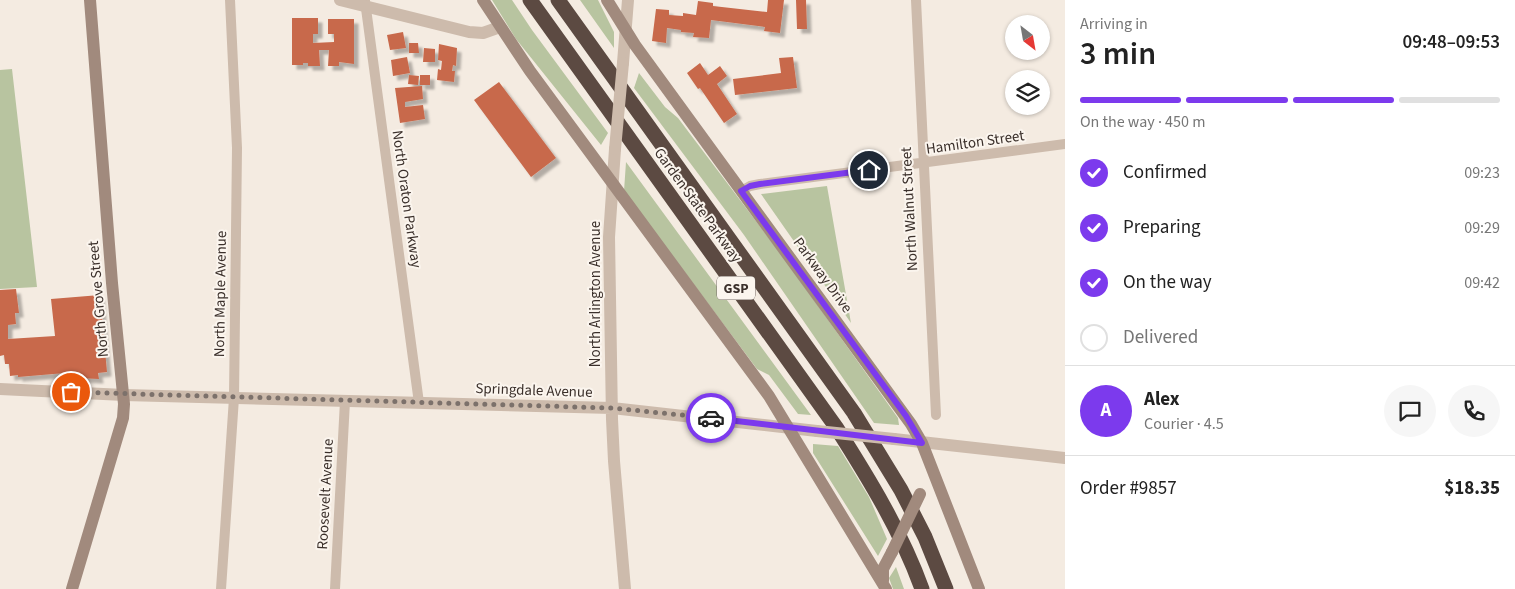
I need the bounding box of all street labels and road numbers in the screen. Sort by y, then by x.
street label: Hamilton Street [925,125,1026,160]
street label: North Oraton Parkway [386,129,427,269]
street label: Garden State Parkway [649,144,746,267]
street label: North Walnut Street [896,146,923,272]
street label: North Arlington Avenue [585,221,606,367]
street label: North Maple Avenue [209,231,232,357]
street label: Parkway Drive [788,233,857,317]
street label: North Grove Street [83,240,114,358]
road number: GSP [717,276,755,300]
street label: Springdale Avenue [475,378,593,403]
street label: Roosevelt Avenue [312,438,339,550]

